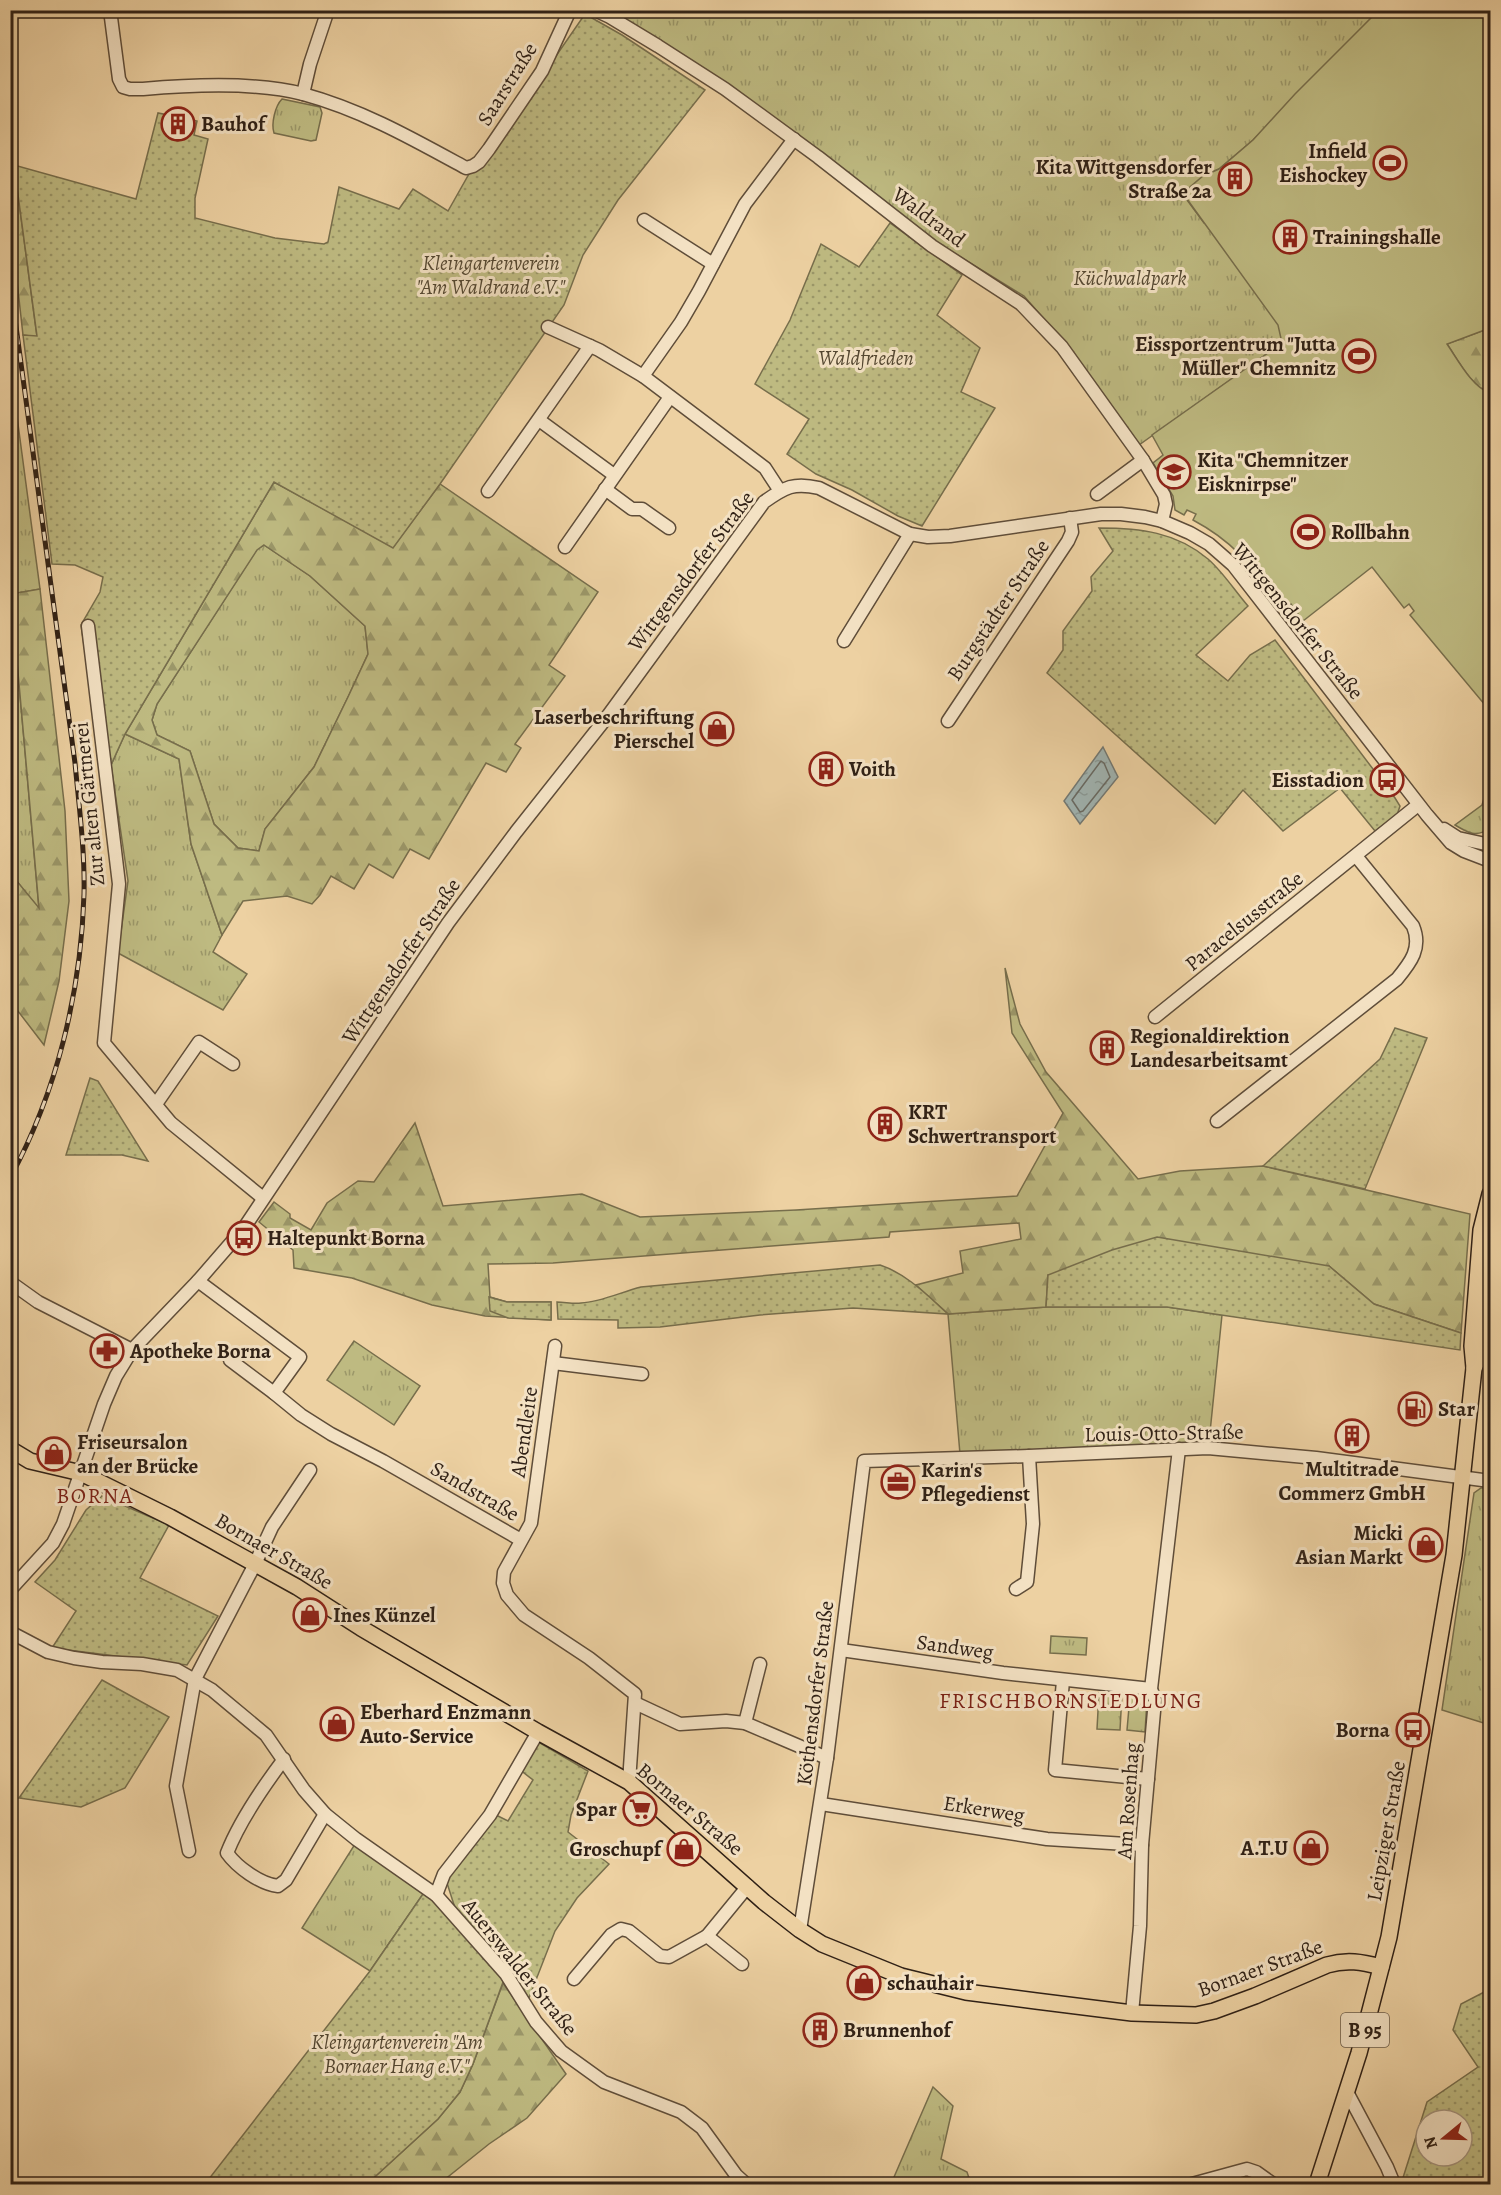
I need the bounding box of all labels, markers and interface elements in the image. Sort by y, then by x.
street label: Saarstraße [470,37,544,131]
building icon: Bauhof [160,106,196,142]
place label: Bauhof [201,110,268,138]
place label: Infield Eishockey [1279,137,1368,189]
sports icon: Infield Eishockey [1372,145,1408,181]
place label: Kita Wittgensdorfer Straße 2a [1035,153,1213,205]
building icon: Kita Wittgensdorfer Straße 2a [1217,161,1253,197]
street label: Waldrand [886,180,972,254]
building icon: Trainingshalle [1272,219,1308,255]
place label: Trainingshalle [1313,223,1441,251]
park label: Kleingartenverein "Am Waldrand e.V." [417,249,566,301]
park label: Küchwaldpark [1073,264,1187,292]
place label: Eissportzentrum "Jutta Müller" Chemnitz [1135,330,1337,382]
sports icon: Eissportzentrum "Jutta Müller" Chemnitz [1341,338,1377,374]
park label: Waldfrieden [818,344,914,372]
place label: Kita "Chemnitzer Eisknirpse" [1197,446,1349,498]
school or university icon: Kita "Chemnitzer Eisknirpse" [1156,454,1192,490]
street label: Wittgensdorfer Straße [621,485,761,658]
sports icon: Rollbahn [1290,514,1326,550]
place label: Rollbahn [1331,518,1410,546]
street label: Burgstädter Straße [940,534,1056,686]
street label: Wittgensdorfer Straße [1225,536,1370,705]
place label: Laserbeschriftung Pierschel [534,703,694,755]
shop icon: Laserbeschriftung Pierschel [699,711,735,747]
street label: Zur alten Gärtnerei [66,721,112,887]
building icon: Voith [808,751,844,787]
place label: Voith [848,755,896,783]
bus stop icon: Eisstadion [1369,762,1405,798]
place label: Eisstadion [1271,766,1364,794]
street label: Paracelsusstraße [1179,865,1309,977]
street label: Wittgensdorfer Straße [335,873,467,1050]
place label: Regionaldirektion Landesarbeitsamt [1130,1022,1290,1074]
building icon: Regionaldirektion Landesarbeitsamt [1089,1030,1125,1066]
place label: KRT Schwertransport [908,1098,1056,1150]
building icon: KRT Schwertransport [867,1106,903,1142]
bus stop icon: Haltepunkt Borna [226,1220,262,1256]
place label: Haltepunkt Borna [267,1224,426,1252]
pharmacy icon: Apotheke Borna [89,1333,125,1369]
place label: Apotheke Borna [129,1337,272,1365]
street label: Abendleite [504,1385,544,1480]
fuel station icon: Star [1397,1391,1433,1427]
place label: Star [1438,1395,1475,1423]
street label: Louis-Otto-Straße [1084,1418,1244,1448]
building icon: Multitrade Commerz GmbH [1334,1418,1370,1454]
place label: Friseursalon an der Brücke [77,1428,198,1480]
shop icon: Friseursalon an der Brücke [36,1436,72,1472]
street label: Sandstraße [426,1454,524,1528]
place label: Multitrade Commerz GmbH [1278,1455,1426,1507]
place label: Karin's Pflegedienst [921,1456,1030,1508]
office icon: Karin's Pflegedienst [880,1464,916,1500]
district label: BORNA [56,1481,134,1511]
street label: Bornaer Straße [210,1506,338,1596]
place label: Micki Asian Markt [1295,1519,1403,1571]
shop icon: Micki Asian Markt [1408,1527,1444,1563]
shop icon: Ines Künzel [292,1597,328,1633]
street label: Köthensdorfer Straße [790,1599,840,1787]
place label: Ines Künzel [333,1601,436,1629]
street label: Sandweg [915,1628,996,1666]
district label: FRISCHBORNSIEDLUNG [939,1686,1203,1716]
place label: Eberhard Enzmann Auto-Service [359,1698,531,1750]
shop icon: Eberhard Enzmann Auto-Service [319,1706,355,1742]
bus stop icon: Borna [1395,1712,1431,1748]
place label: Borna [1336,1716,1391,1744]
street label: Am Rosenhag [1110,1741,1146,1861]
street label: Bornaer Straße [631,1756,749,1862]
street label: Leipziger Straße [1360,1759,1412,1903]
street label: Erkerweg [941,1789,1027,1829]
supermarket icon: Spar [622,1791,658,1827]
place label: Spar [576,1795,617,1823]
shop icon: A.T.U [1293,1830,1329,1866]
shop icon: Groschupf [666,1831,702,1867]
place label: A.T.U [1240,1834,1288,1862]
place label: Groschupf [570,1835,664,1863]
street label: Auerswalder Straße [455,1892,584,2041]
street label: Bornaer Straße [1194,1932,1326,2004]
shop icon: schauhair [846,1965,882,2001]
place label: schauhair [887,1969,974,1997]
building icon: Brunnenhof [802,2012,838,2048]
road number: B 95 [1341,2013,1389,2047]
place label: Brunnenhof [843,2016,953,2044]
park label: Kleingartenverein "Am Bornaer Hang e.V." [311,2028,483,2080]
north arrow [1414,2108,1474,2168]
text: N [1418,2133,1443,2152]

